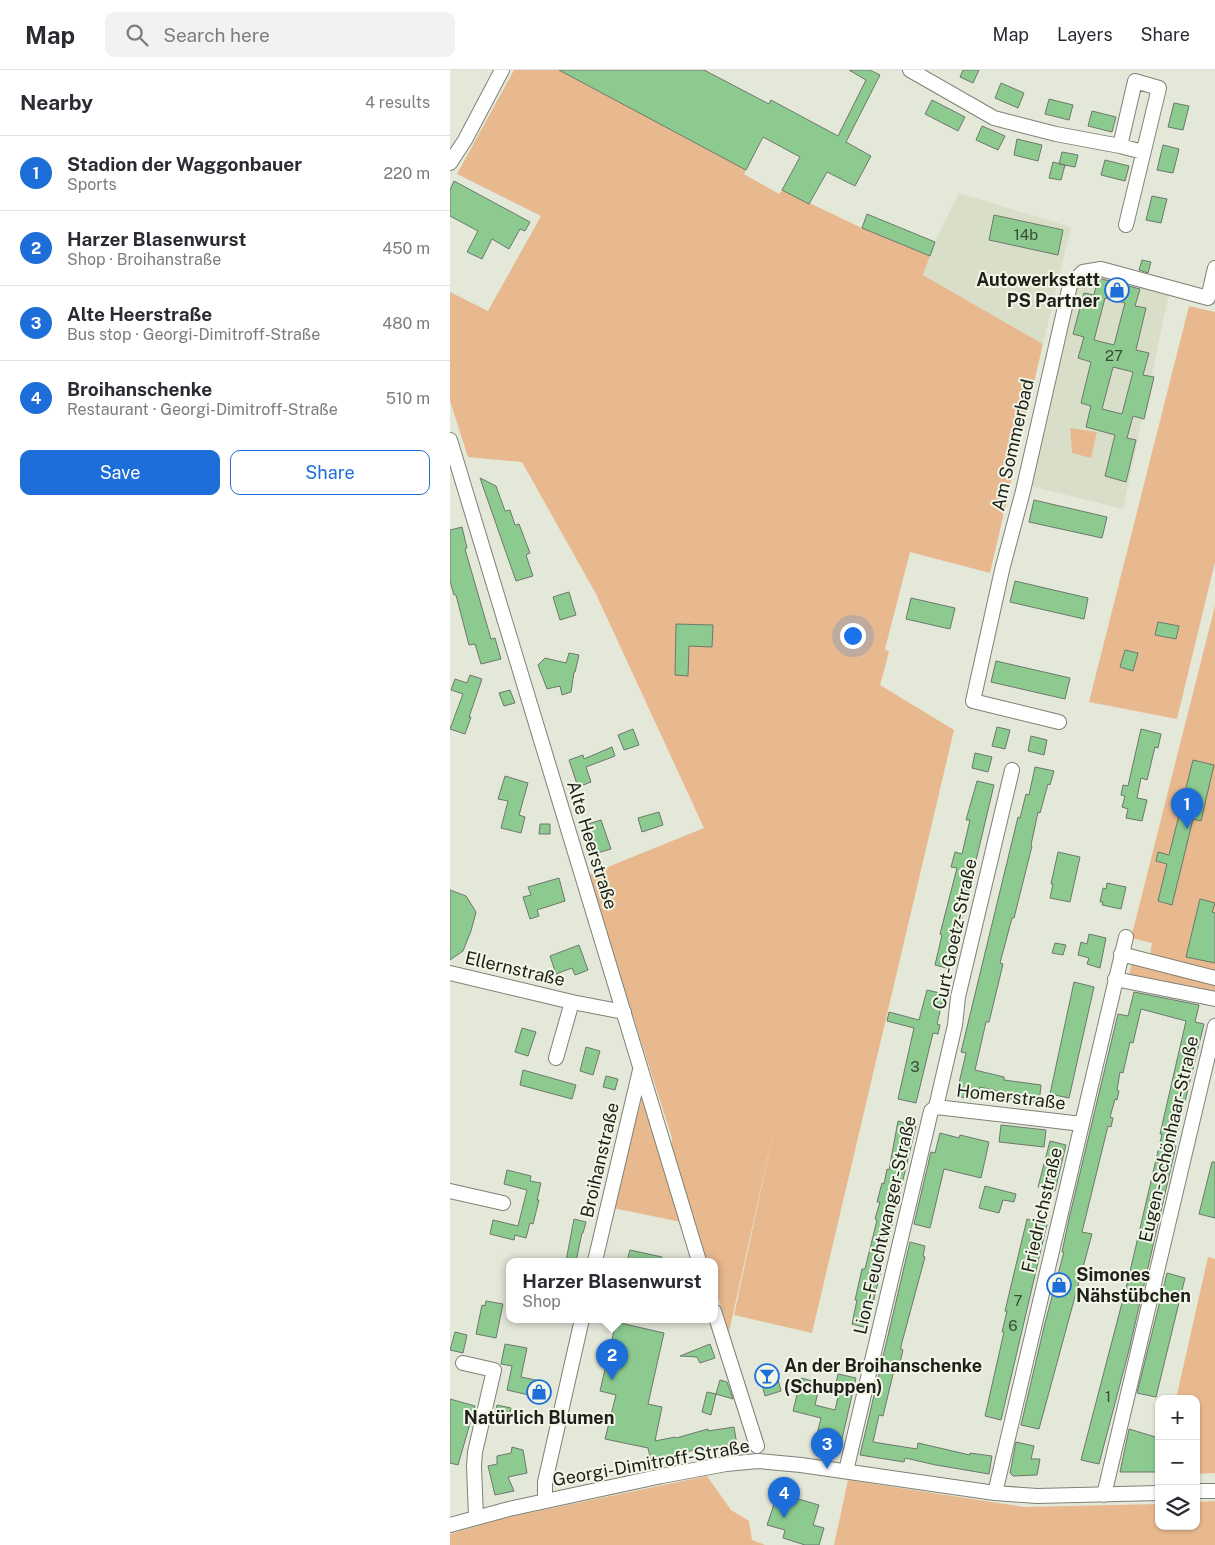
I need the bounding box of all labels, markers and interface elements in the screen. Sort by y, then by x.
search box [105,12,455,57]
text: Map [25,21,75,49]
icon: search [123,21,151,49]
text: Search here [163,24,270,46]
text: Map [993,24,1029,45]
text: Layers [1057,24,1113,45]
text: Share [1141,24,1190,45]
text: Nearby [20,90,93,115]
text: 4 results [365,93,430,112]
text: Stadion der Waggonbauer [67,153,302,175]
text: 1 [33,164,39,183]
text: 220 m [383,164,430,183]
text: Sports [67,175,117,194]
house number: 14b [1014,226,1038,243]
text: Harzer Blasenwurst [67,228,246,250]
text: 2 [31,239,41,258]
text: 450 m [382,239,430,258]
text: Shop · Broihanstraße [67,250,221,269]
place label: Autowerkstatt PS Partner [976,269,1101,311]
shop icon: Autowerkstatt PS Partner [1104,277,1130,303]
text: Alte Heerstraße [67,303,212,325]
text: 3 [31,314,41,333]
text: 480 m [382,314,430,333]
text: Bus stop · Georgi-Dimitroff-Straße [67,325,320,344]
house number: 27 [1105,347,1123,364]
street label: Am Sommerbad [987,377,1038,513]
text: Broihanschenke [67,378,212,400]
text: 4 [31,389,41,408]
text: 510 m [386,389,430,408]
text: Restaurant · Georgi-Dimitroff-Straße [67,400,338,419]
button: Save [20,450,220,495]
button: Share [230,450,430,495]
your location [840,623,866,649]
street label: Alte Heerstraße [563,778,622,912]
pin: 1 [1171,788,1203,829]
street label: Curt-Goetz-Straße [928,856,981,1011]
street label: Ellernstraße [463,947,567,990]
street label: Eugen-Schönhaar-Straße [1135,1034,1202,1244]
house number: 3 [910,1058,920,1075]
street label: Homerstraße [955,1079,1067,1114]
street label: Broihanstraße [576,1100,623,1220]
street label: Lion-Feuchtwanger-Straße [849,1113,920,1336]
street label: Friedrichstraße [1017,1145,1066,1275]
popup [506,1258,718,1323]
place label: Simones Nähstübchen [1076,1264,1191,1306]
text: Harzer Blasenwurst [522,1270,702,1292]
shop icon: Simones Nähstübchen [1046,1272,1072,1298]
text: Shop [522,1292,561,1311]
house number: 7 [1013,1292,1023,1309]
house number: 6 [1008,1317,1018,1334]
pin: 2 [596,1339,628,1380]
place label: An der Broihanschenke (Schuppen) [784,1355,982,1397]
bar icon: An der Broihanschenke (Schuppen) [754,1363,780,1389]
shop icon: Natürlich Blumen [526,1379,552,1405]
house number: 1 [1105,1388,1111,1405]
map controls [1155,1395,1200,1530]
button: + [1155,1395,1200,1440]
place label: Natürlich Blumen [464,1407,614,1428]
pin: 3 [811,1428,843,1469]
street label: Georgi-Dimitroff-Straße [551,1435,751,1490]
button: − [1155,1440,1200,1485]
pin: 4 [768,1477,800,1518]
button: layers [1155,1485,1200,1530]

